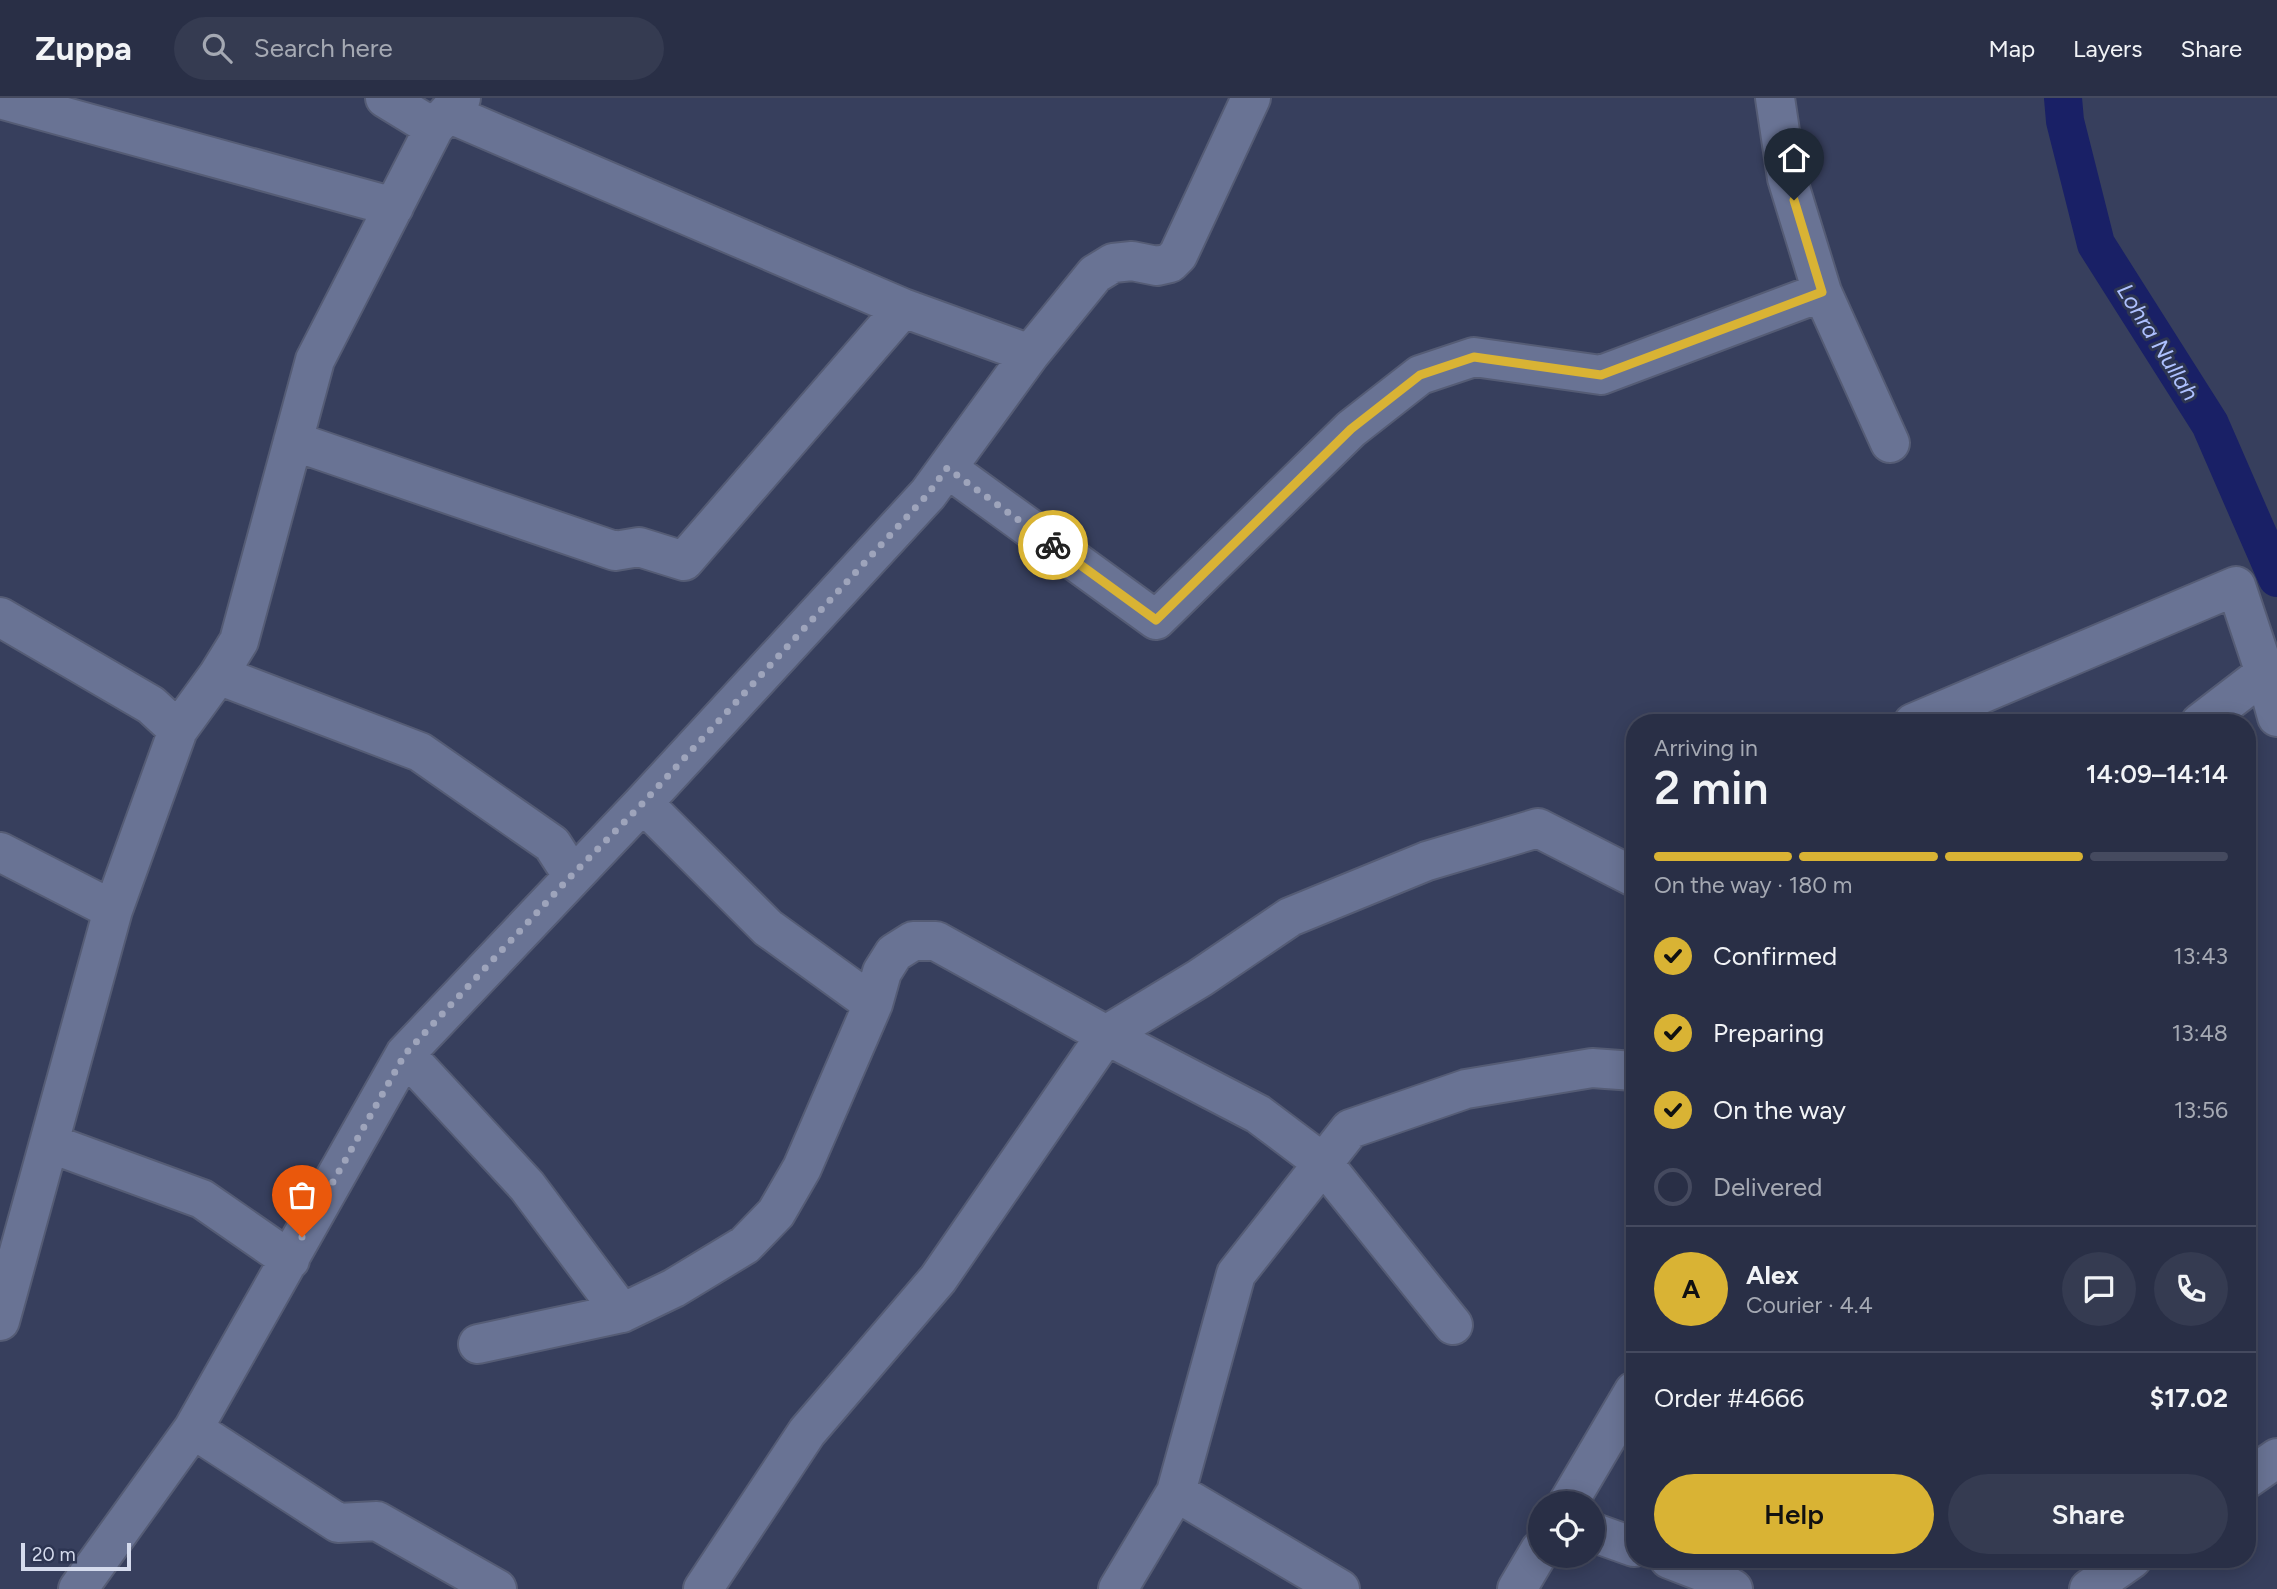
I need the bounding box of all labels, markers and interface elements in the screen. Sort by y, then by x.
search box [174,17,664,80]
text: Zuppa [35,29,132,68]
icon: search [198,29,236,67]
text: Search here [254,32,393,64]
text: Map [1988,34,2035,63]
text: Layers [2073,34,2142,63]
text: Share [2180,34,2242,63]
pin [1764,128,1824,200]
icon: home [1775,139,1813,177]
water label: Lohra Nullah [2111,278,2205,406]
courier [1018,510,1088,580]
icon: bike [1034,526,1072,564]
text: Arriving in [1654,734,1758,762]
text: 14:09–14:14 [2086,758,2228,790]
text: 2 min [1654,760,1769,816]
text: On the way · 180 m [1654,871,1852,899]
icon: check [1654,937,1692,975]
text: Confirmed [1713,940,1837,972]
text: 13:43 [2173,942,2228,970]
icon: check [1654,1014,1692,1052]
text: Preparing [1713,1017,1824,1049]
text: 13:48 [2172,1019,2228,1047]
icon: check [1654,1091,1692,1129]
text: On the way [1713,1094,1846,1126]
text: 13:56 [2174,1096,2228,1124]
pin [272,1165,332,1237]
text: Delivered [1713,1171,1822,1203]
icon: bag [283,1176,321,1214]
button: chat [2062,1252,2136,1326]
button: phone [2154,1252,2228,1326]
text: Alex [1746,1259,1799,1291]
text: A [1682,1273,1700,1305]
text: Courier · 4.4 [1746,1291,1873,1319]
text: Order #4666 [1654,1382,1804,1414]
text: $17.02 [2150,1382,2228,1414]
button: Help [1654,1474,1934,1554]
button: Share [1948,1474,2228,1554]
map controls [1528,1491,1605,1568]
button: locate [1528,1491,1605,1568]
scale bar [21,1540,131,1572]
text: 20 m [32,1543,76,1566]

